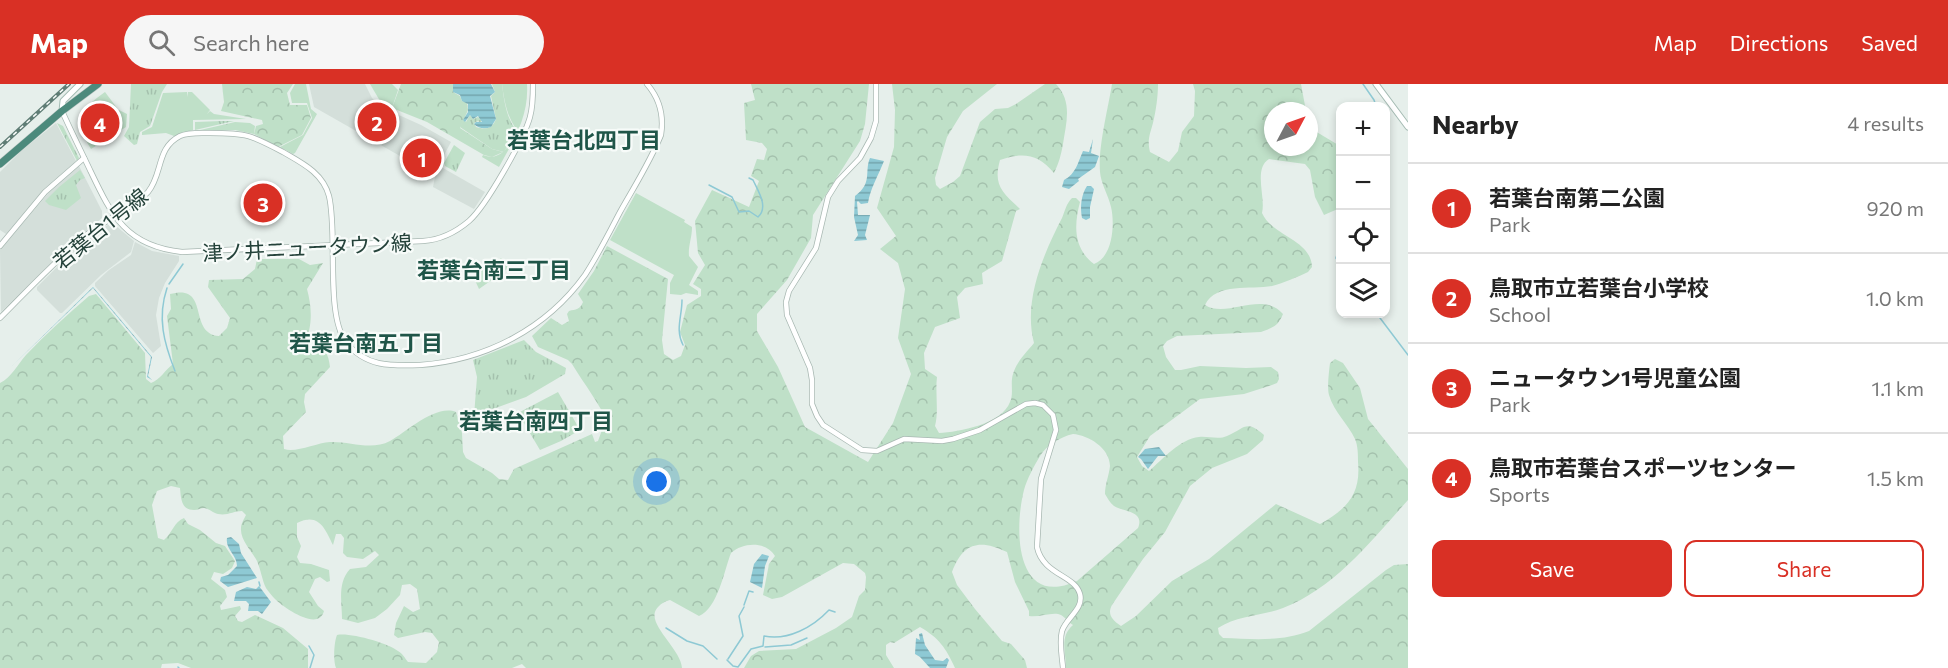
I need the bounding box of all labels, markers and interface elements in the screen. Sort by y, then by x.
search box [124,15,544,69]
text: Map [30,25,88,59]
icon: search [145,26,178,59]
text: Search here [193,29,309,56]
text: Map [1654,30,1697,55]
text: Directions [1730,30,1828,55]
text: Saved [1861,30,1918,55]
pin: 2 [358,99,397,144]
pin: 4 [80,100,120,146]
north arrow [1264,102,1318,156]
map controls [1336,102,1390,318]
button: + [1336,102,1390,156]
text: Nearby [1432,108,1519,139]
text: 4 results [1847,111,1924,135]
district label: 若葉台北四丁目 [507,126,661,153]
pin: 1 [402,136,442,181]
button: − [1336,156,1390,210]
pin: 3 [244,180,282,226]
street label: 若葉台1号線 [48,182,152,274]
text: 若葉台南第二公園 [1489,184,1665,211]
text: 1 [1447,196,1456,220]
text: 920 m [1867,196,1924,220]
button: locate [1336,210,1390,264]
text: Park [1489,212,1531,236]
street label: 津ノ井ニュータウン線 [201,229,413,265]
district label: 若葉台南三丁目 [417,256,571,283]
button: layers [1336,264,1390,318]
text: 鳥取市立若葉台小学校 [1489,274,1709,301]
text: 2 [1446,286,1457,310]
text: 1.0 km [1866,286,1924,310]
text: School [1489,302,1551,326]
district label: 若葉台南五丁目 [289,329,443,356]
text: ニュータウン1号児童公園 [1489,364,1741,391]
text: 3 [1446,376,1457,400]
text: 1.1 km [1872,376,1924,400]
text: Park [1489,392,1531,416]
district label: 若葉台南四丁目 [459,407,613,434]
text: 鳥取市若葉台スポーツセンター [1489,454,1797,481]
text: 4 [1445,466,1458,490]
text: 1.5 km [1867,466,1924,490]
your location [642,467,671,496]
text: Sports [1489,482,1550,506]
button: Save [1432,540,1672,597]
button: Share [1684,540,1924,597]

